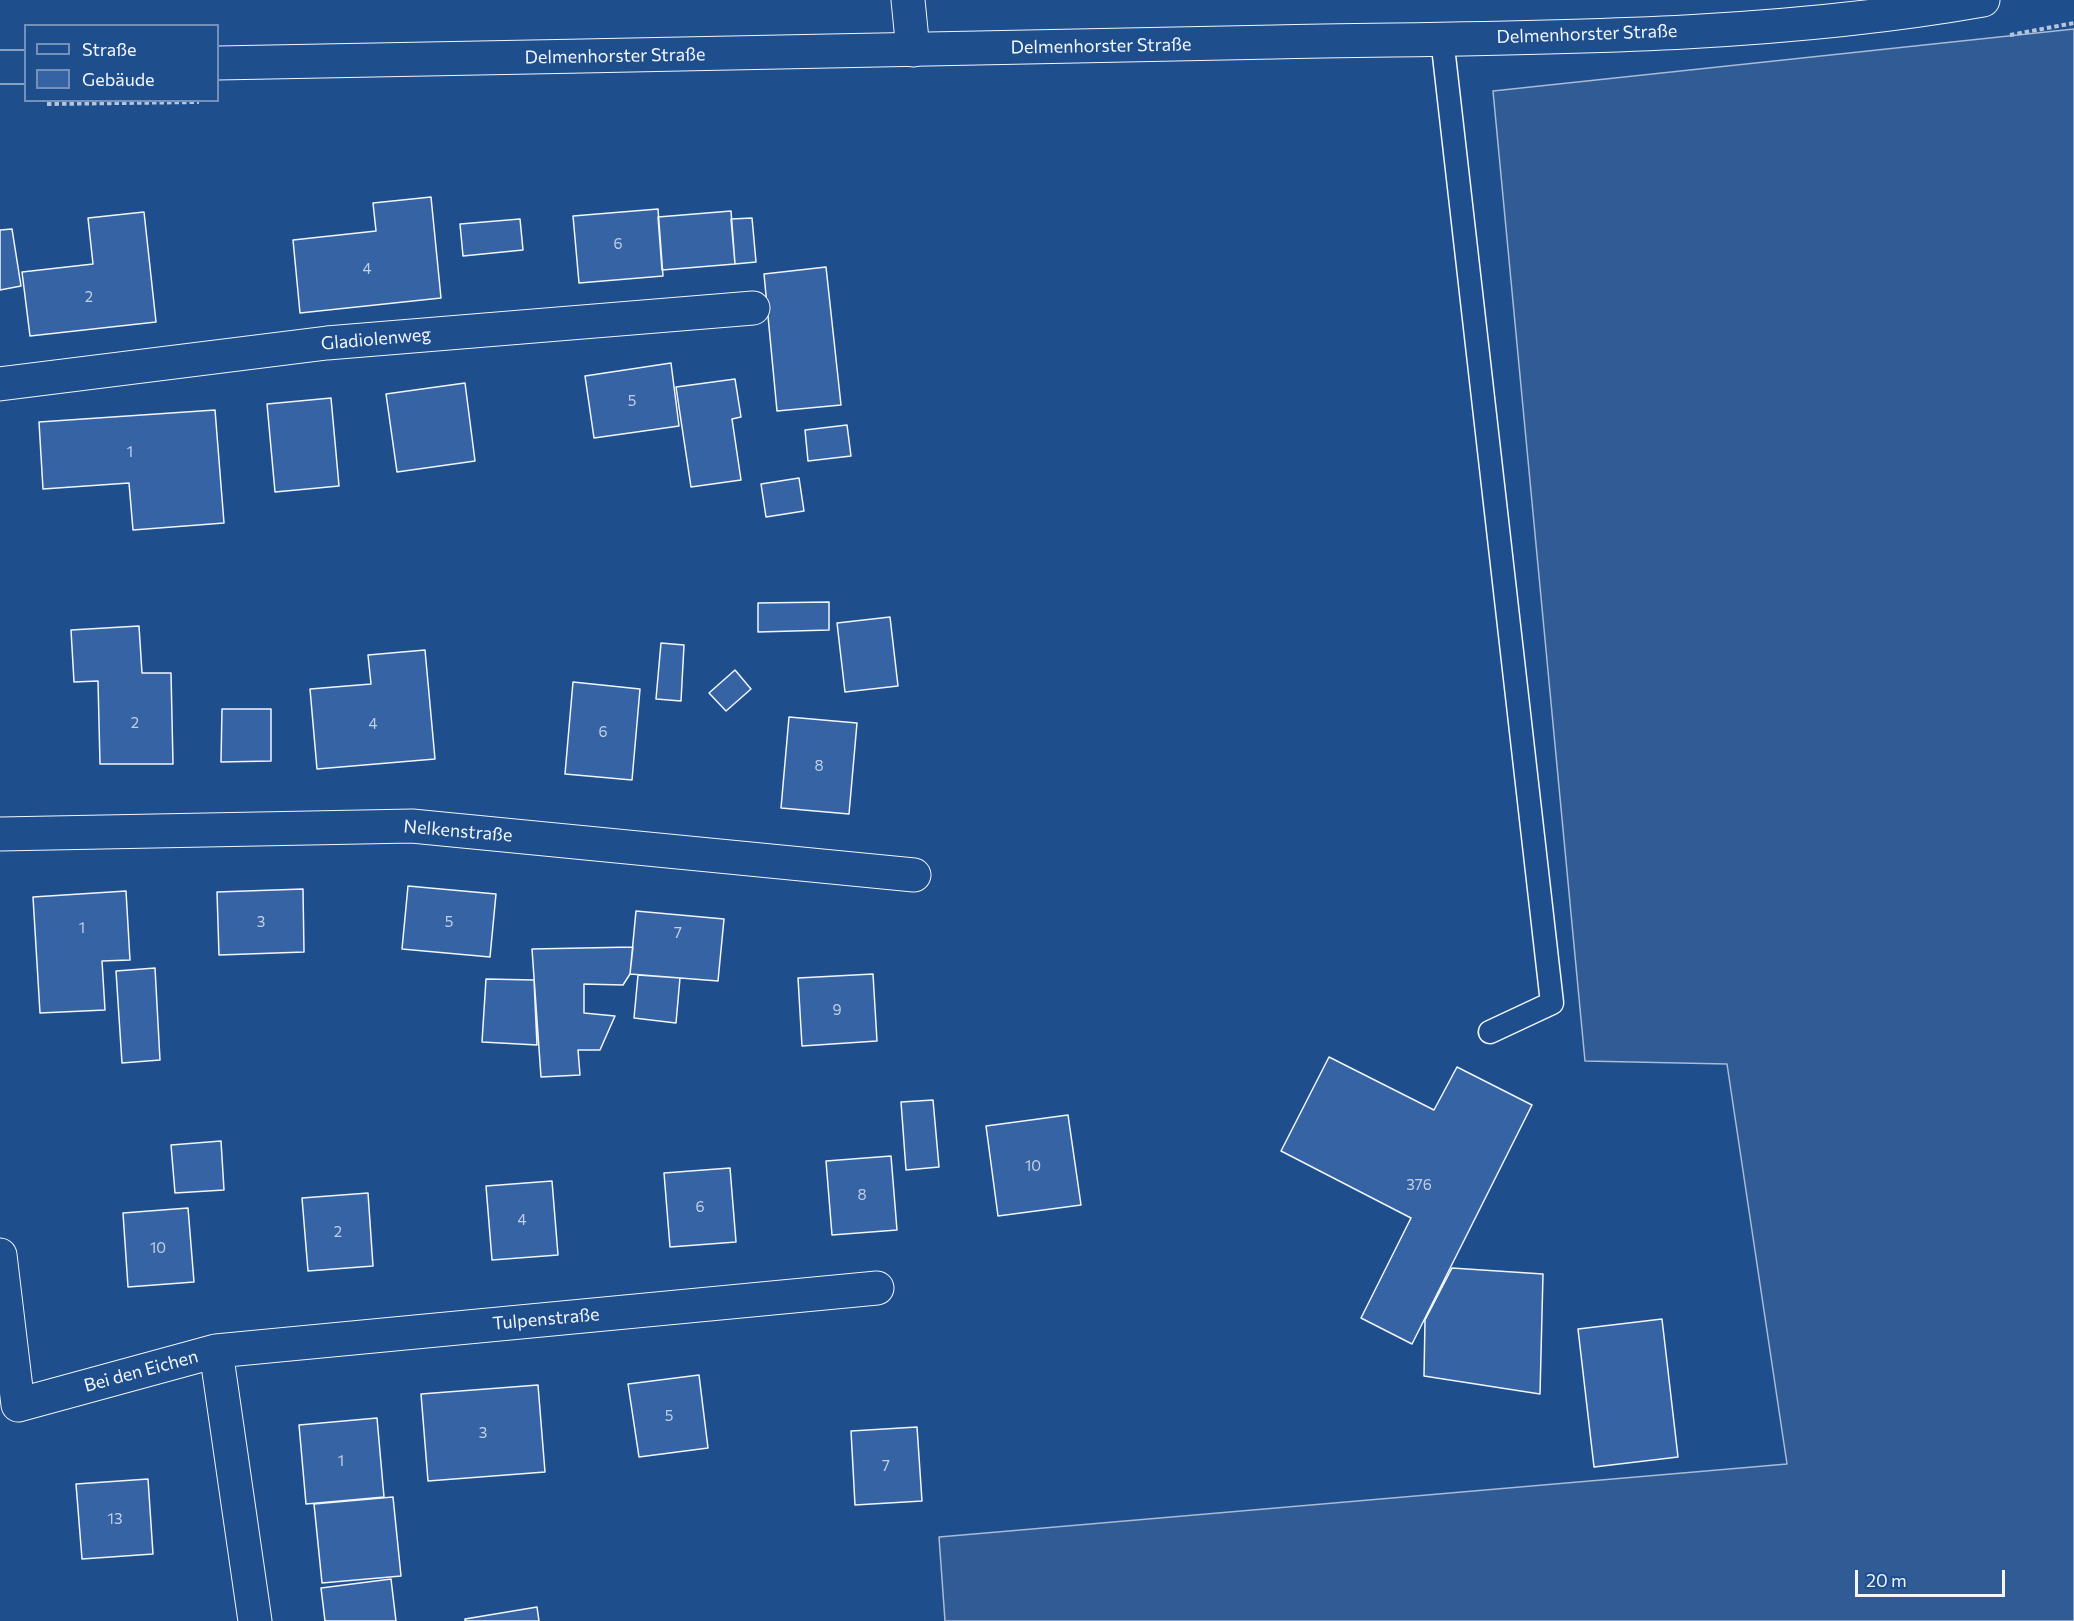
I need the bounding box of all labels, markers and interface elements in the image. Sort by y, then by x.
street label: Delmenhorster Straße [1496,20,1678,48]
legend [24,24,219,102]
street label: Delmenhorster Straße [1010,34,1192,58]
text: Straße [82,38,137,60]
street label: Delmenhorster Straße [524,44,706,68]
text: Gebäude [82,68,155,90]
house number: 6 [613,235,623,253]
house number: 4 [363,260,371,278]
house number: 2 [85,288,93,306]
street label: Gladiolenweg [320,323,432,355]
house number: 5 [628,392,636,410]
house number: 1 [127,443,133,461]
house number: 2 [131,714,139,732]
house number: 4 [369,715,377,733]
house number: 6 [598,723,608,741]
house number: 8 [814,757,824,775]
street label: Nelkenstraße [403,815,513,847]
house number: 3 [257,913,265,931]
house number: 5 [445,913,453,931]
house number: 1 [79,919,85,937]
house number: 7 [674,924,682,942]
house number: 9 [832,1001,842,1019]
house number: 10 [1025,1157,1041,1175]
house number: 376 [1406,1176,1432,1194]
house number: 8 [857,1186,867,1204]
house number: 6 [695,1198,705,1216]
house number: 4 [518,1211,526,1229]
house number: 2 [334,1223,342,1241]
house number: 10 [150,1239,166,1257]
street label: Tulpenstraße [492,1304,600,1334]
street label: Bei den Eichen [82,1345,200,1397]
house number: 5 [665,1407,673,1425]
house number: 3 [479,1424,487,1442]
house number: 1 [338,1452,344,1470]
house number: 7 [882,1457,890,1475]
house number: 13 [108,1510,122,1528]
scale bar [1858,1558,2008,1596]
text: 20 m [1866,1569,1907,1591]

